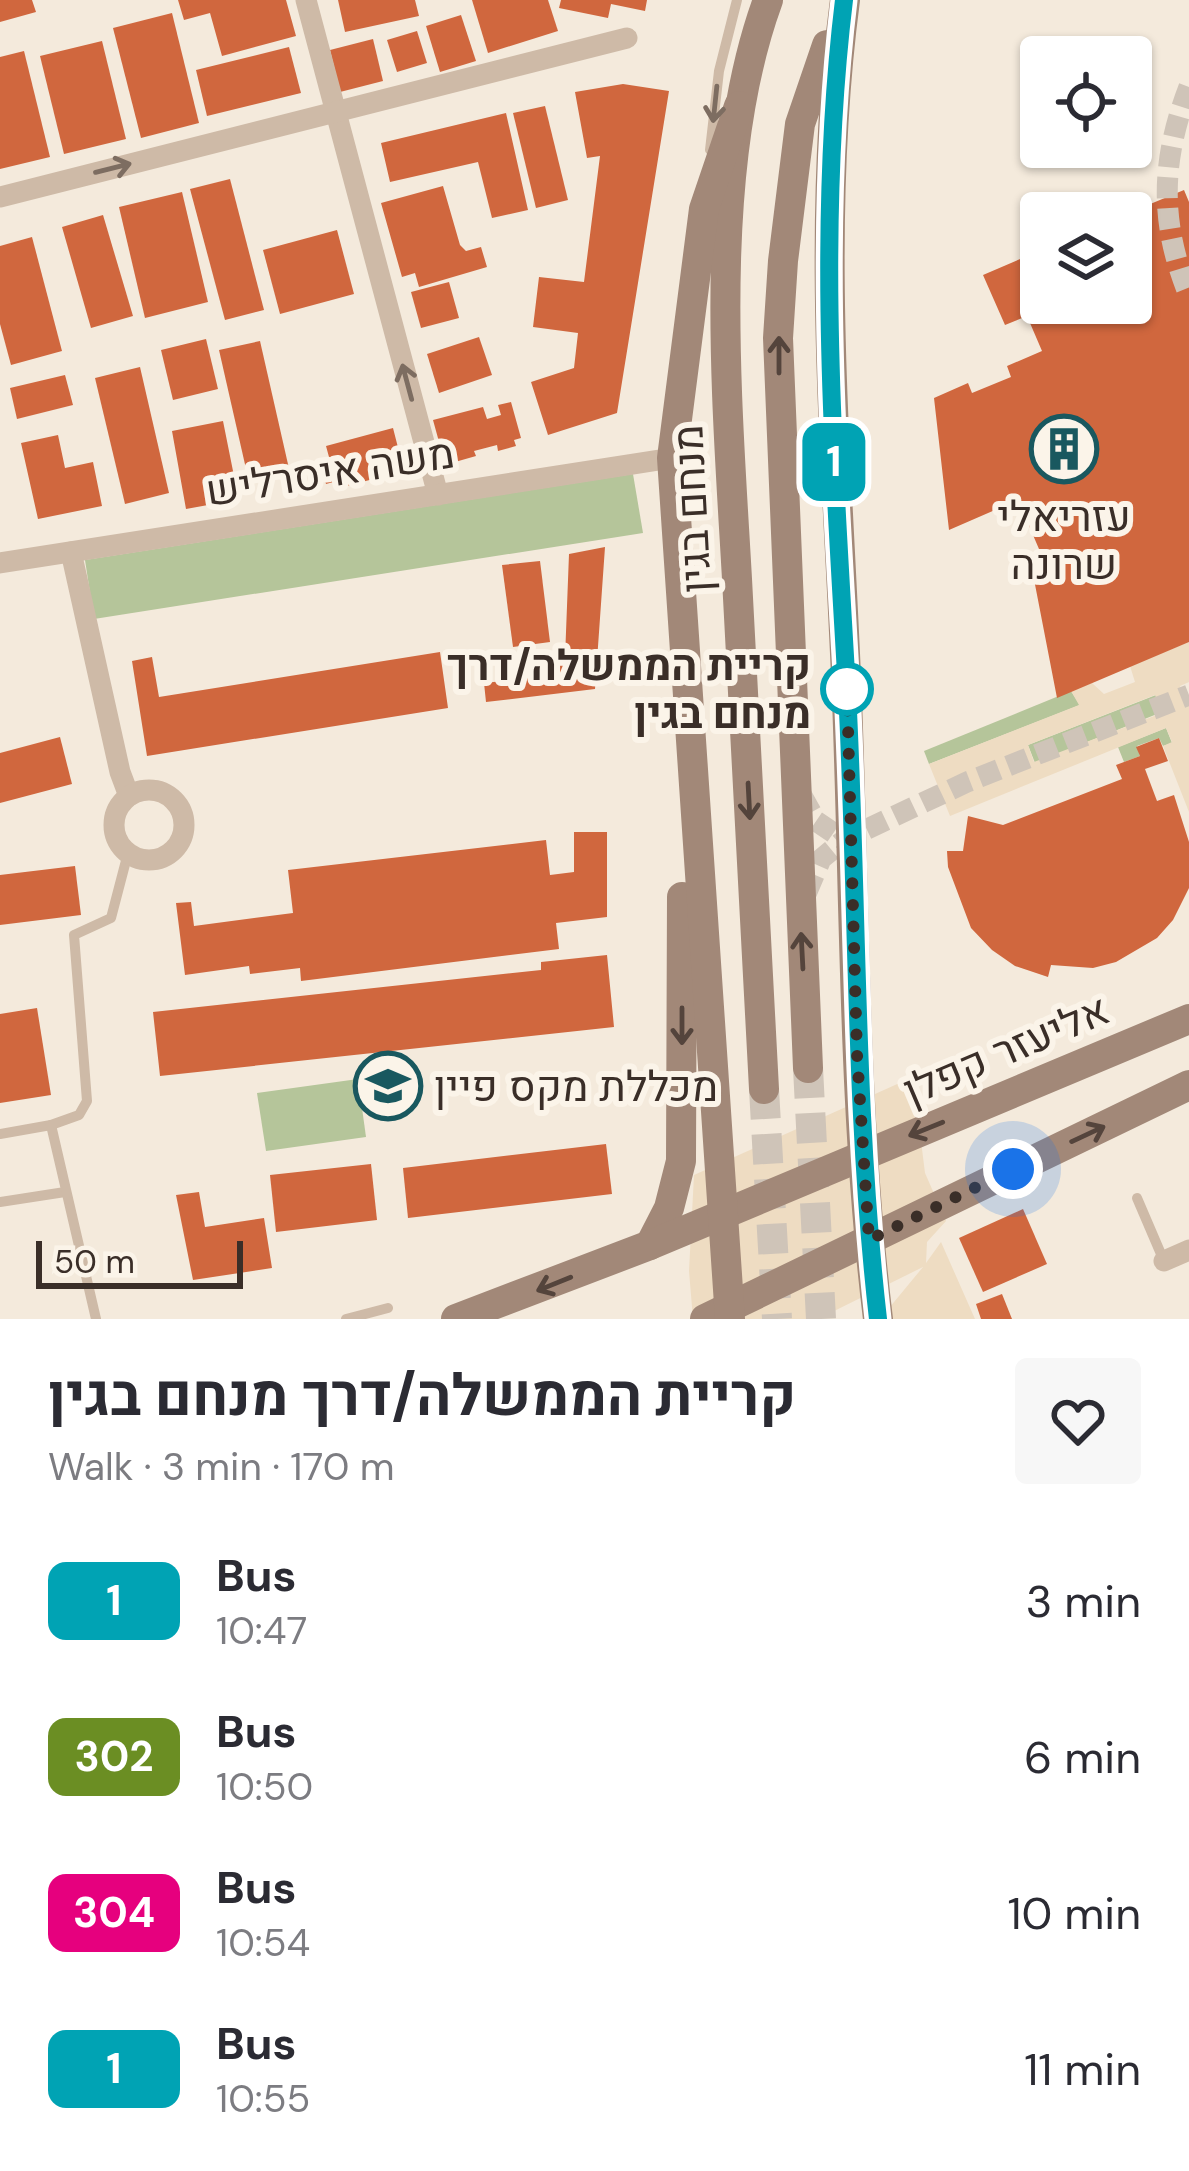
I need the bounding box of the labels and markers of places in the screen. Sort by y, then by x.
building icon: עזריאלי שרונה [1029,414,1099,484]
place label: עזריאלי שרונה [997,489,1131,592]
place label: קריית הממשלה/דרך מנחם בגין [447,638,811,741]
marker: קריית הממשלה/דרך מנחם בגין [822,664,872,714]
school or university icon: מכללת מקס פיין [353,1051,423,1121]
place label: מכללת מקס פיין [434,1059,718,1114]

